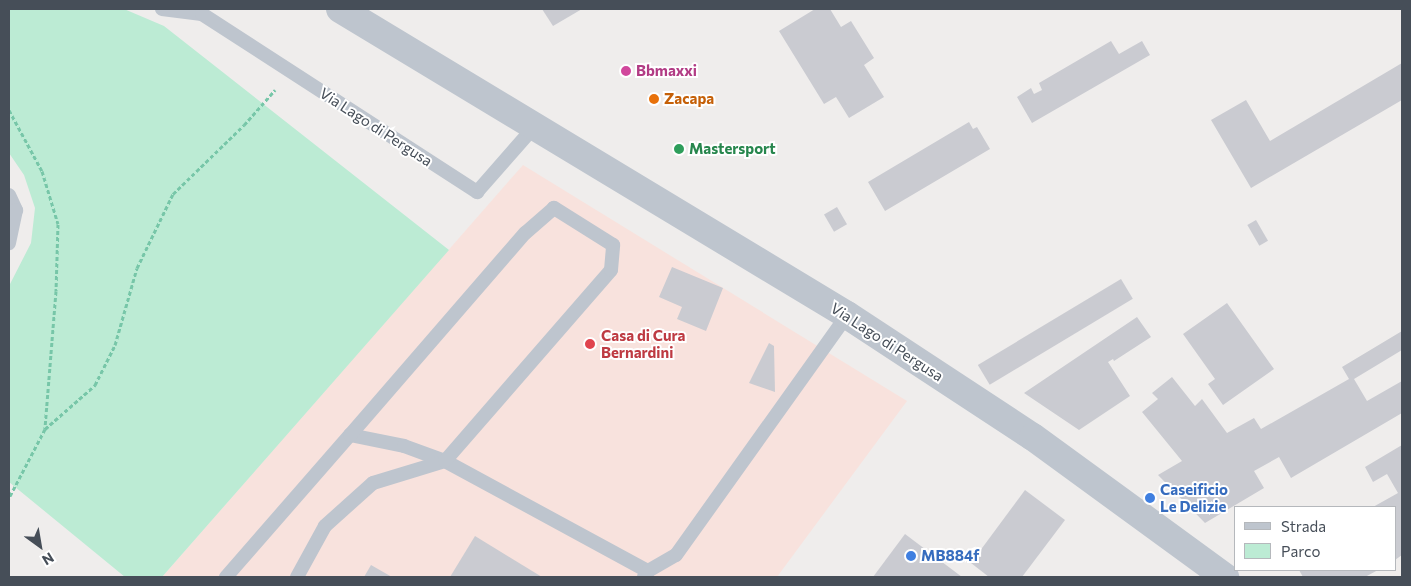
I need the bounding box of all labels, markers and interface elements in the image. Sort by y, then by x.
place label: Bbmaxxi [636,62,697,80]
marker: Bbmaxxi [620,65,632,77]
street label: Via Lago di Pergusa [316,84,436,170]
place label: Zacapa [664,90,714,108]
marker: Zacapa [648,93,660,105]
place label: Mastersport [689,140,776,158]
marker: Mastersport [673,143,685,155]
street label: Via Lago di Pergusa [827,299,947,385]
place label: Casa di Cura Bernardini [601,326,685,361]
marker: Casa di Cura Bernardini [583,337,597,351]
place label: Caseificio Le Delizie [1160,480,1228,515]
marker: Caseificio Le Delizie [1144,492,1156,504]
legend [1234,506,1396,571]
text: Strada [1281,517,1326,535]
north arrow [15,521,65,571]
text: Parco [1281,542,1320,560]
place label: MB884f [921,547,979,565]
text: N [39,549,57,569]
marker: MB884f [905,550,917,562]

